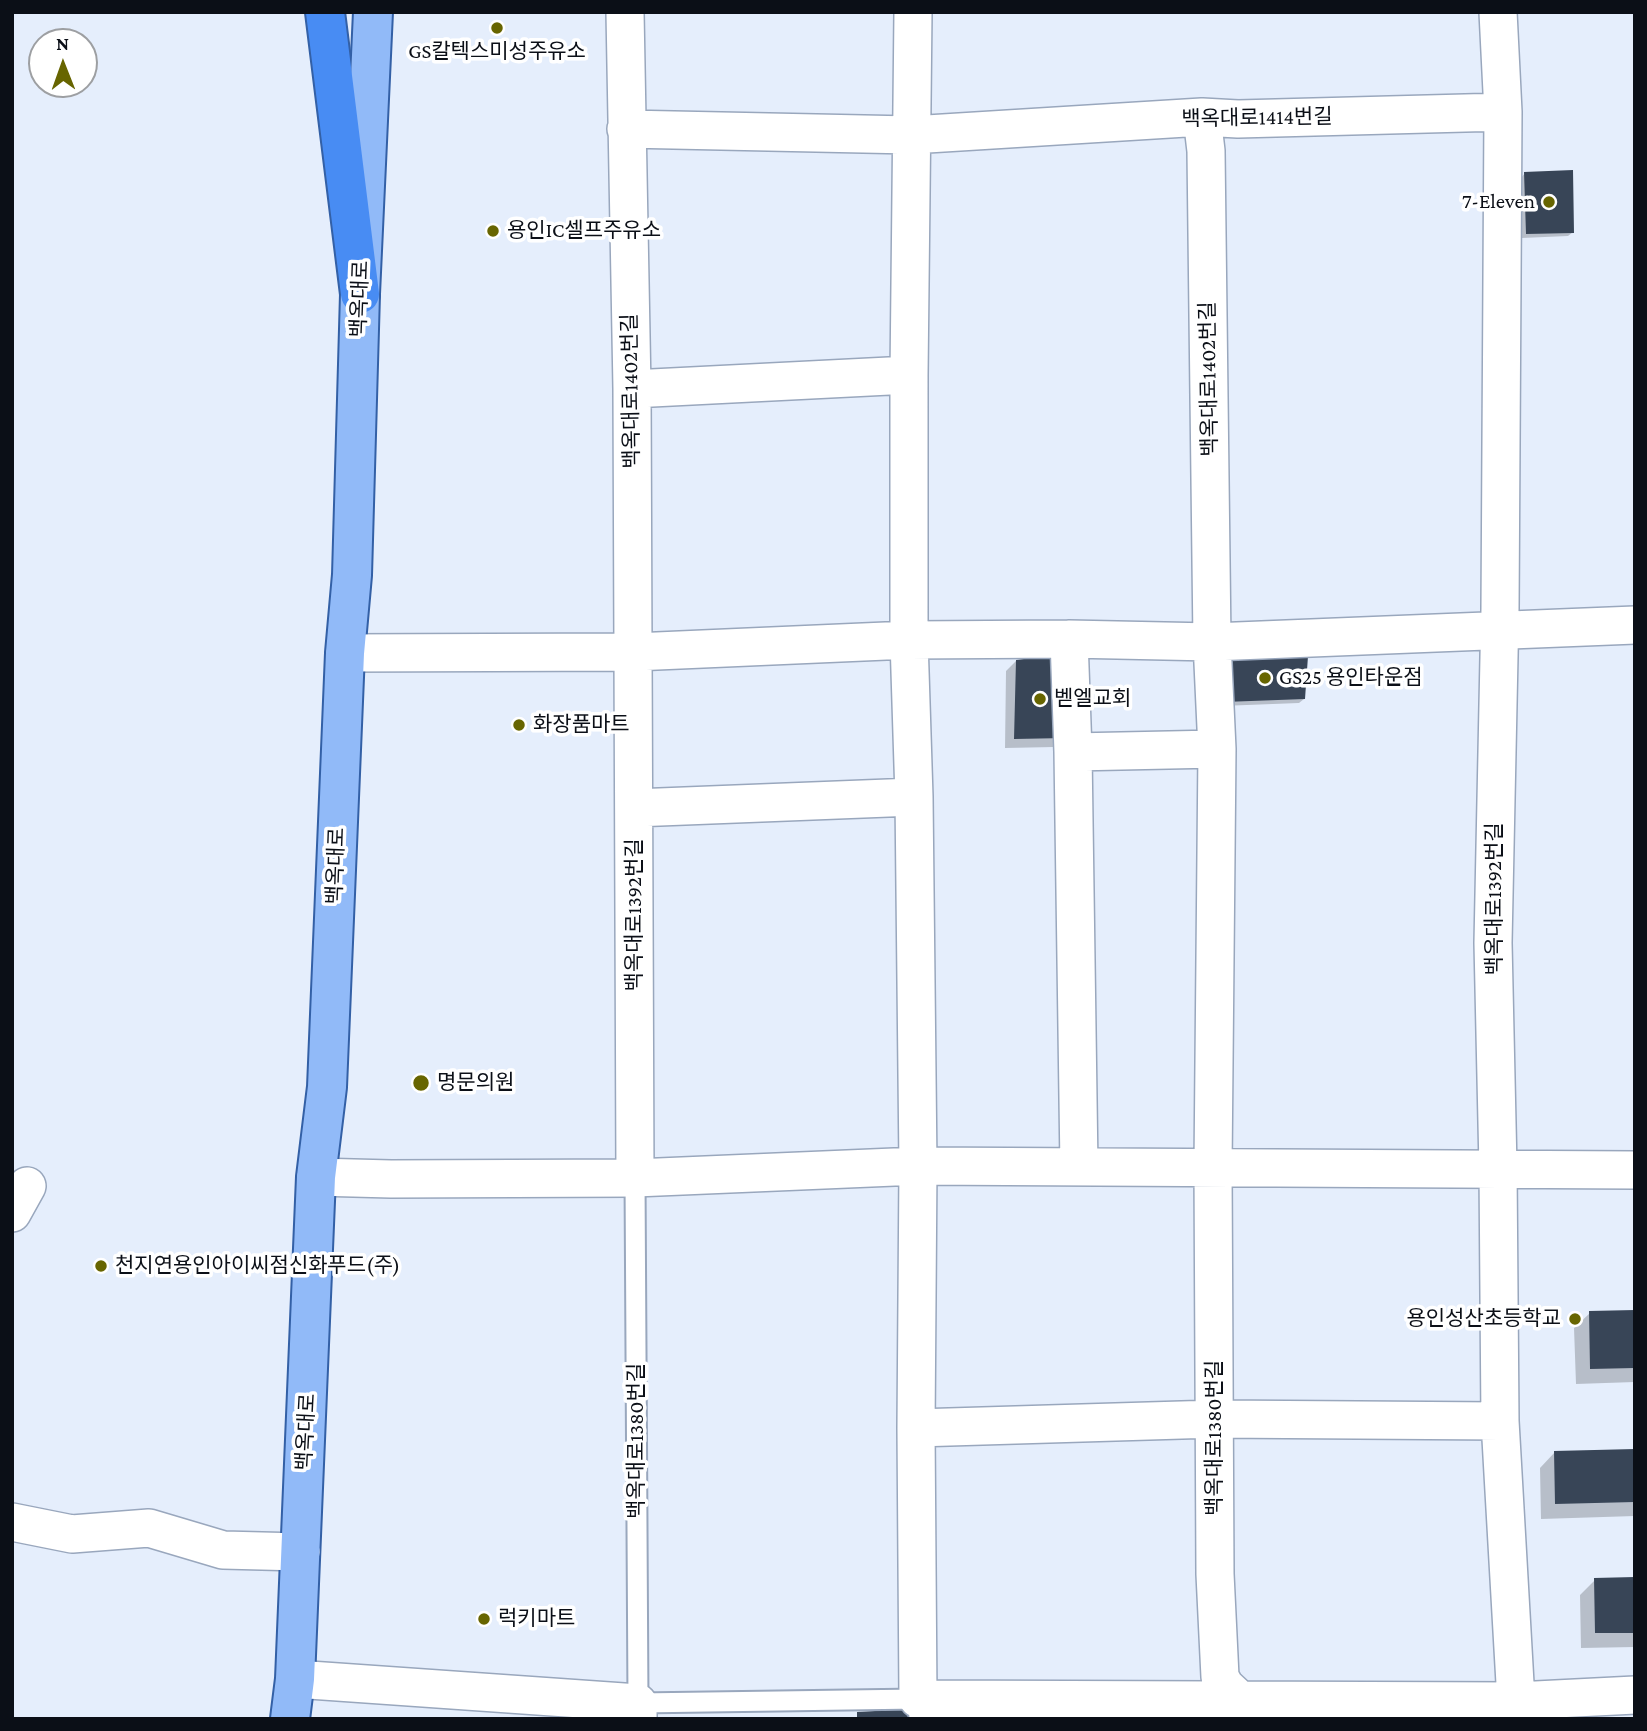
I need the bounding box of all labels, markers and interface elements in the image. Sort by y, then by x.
marker: GS칼텍스미성주유소 [489,20,505,36]
north arrow [28,28,98,98]
text: N [56,33,69,54]
place label: GS칼텍스미성주유소 [408,39,586,65]
street label: 백옥대로1414번길 [1181,104,1333,132]
place label: 7-Eleven [1462,189,1535,215]
marker: 7-Eleven [1541,194,1557,210]
place label: 용인IC셀프주유소 [507,218,661,244]
marker: 용인IC셀프주유소 [485,223,501,239]
street label: 백옥대로 [346,260,374,338]
street label: 백옥대로1402번길 [1195,301,1223,457]
street label: 백옥대로1402번길 [617,313,645,469]
place label: GS25 용인타운점 [1279,665,1423,691]
marker: GS25 용인타운점 [1257,670,1273,686]
place label: 벧엘교회 [1054,686,1131,712]
marker: 벧엘교회 [1032,691,1048,707]
place label: 화장품마트 [533,712,630,738]
marker: 화장품마트 [511,717,527,733]
street label: 백옥대로1392번길 [1482,822,1508,976]
street label: 백옥대로 [322,827,350,905]
street label: 백옥대로1392번길 [622,838,648,992]
place label: 명문의원 [437,1070,514,1096]
marker: 명문의원 [411,1073,431,1093]
place label: 천지연용인아이씨점신화푸드(주) [115,1253,400,1279]
marker: 천지연용인아이씨점신화푸드(주) [93,1258,109,1274]
place label: 용인성산초등학교 [1406,1306,1561,1332]
marker: 용인성산초등학교 [1567,1311,1583,1327]
street label: 백옥대로1380번길 [1202,1360,1228,1516]
street label: 백옥대로1380번길 [624,1363,650,1519]
street label: 백옥대로 [291,1393,321,1471]
place label: 럭키마트 [498,1606,575,1632]
marker: 럭키마트 [476,1611,492,1627]

